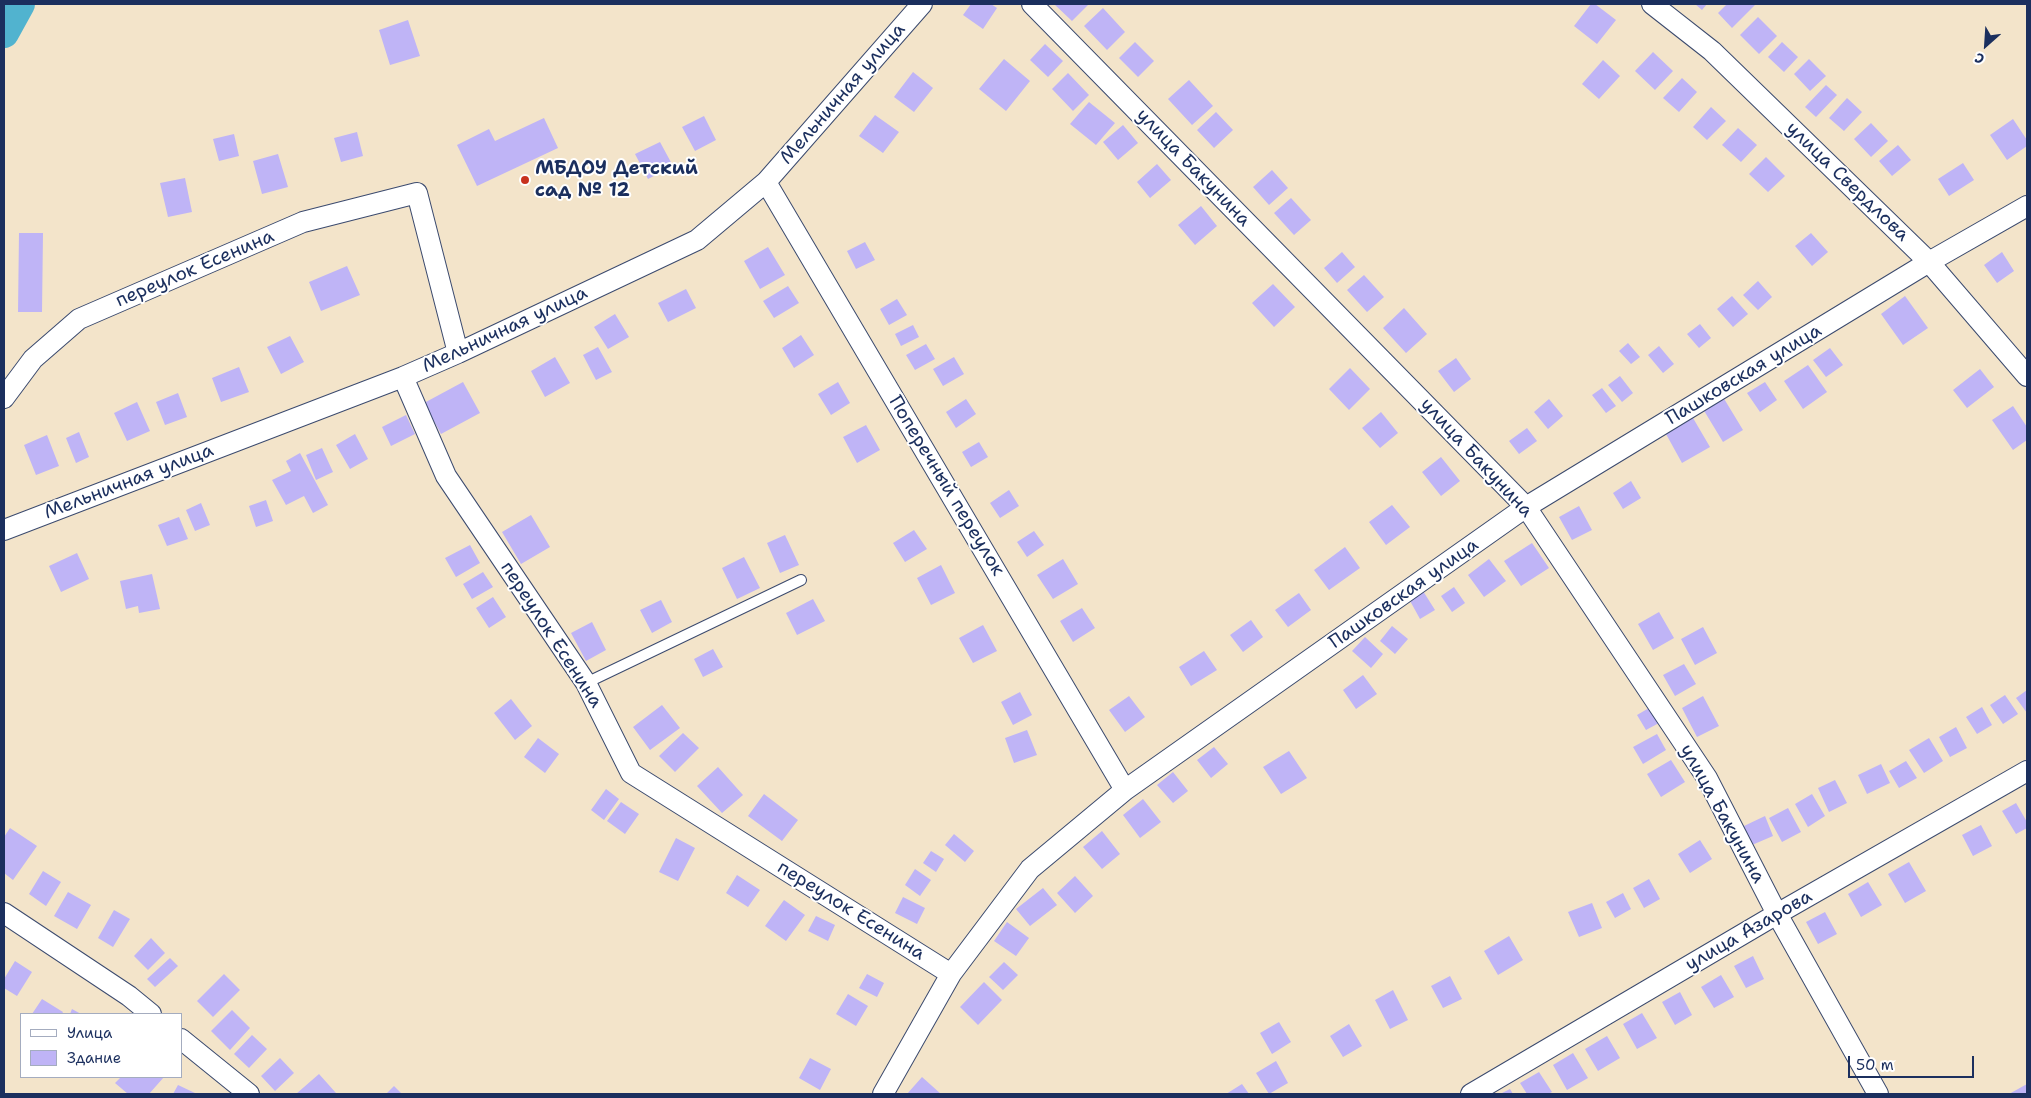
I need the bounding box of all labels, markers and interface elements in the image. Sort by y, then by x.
street label: Мельничная улица [776,19,910,169]
north arrow [1961,20,2011,70]
text: С [1972,49,1987,68]
street label: улица Бакунина [1131,104,1255,232]
street label: улица Свердлова [1781,117,1913,247]
place label: МБДОУ Детский сад № 12 [535,158,698,202]
marker: МБДОУ Детский сад № 12 [519,174,531,186]
street label: переулок Есенина [112,225,278,313]
street label: Мельничная улица [419,282,591,378]
street label: Пашковская улица [1662,320,1826,430]
street label: Поперечный переулок [883,392,1009,580]
street label: улица Бакунина [1415,394,1537,522]
street label: Мельничная улица [41,439,217,525]
street label: Пашковская улица [1325,534,1483,654]
street label: переулок Есенина [495,558,607,712]
street label: улица Бакунина [1674,741,1770,887]
street label: переулок Есенина [773,856,929,966]
street label: улица Азарова [1682,885,1816,977]
legend [20,1013,182,1078]
text: Улица [67,1023,112,1043]
scale bar [1851,1046,1977,1078]
text: Здание [67,1048,121,1068]
text: 50 m [1856,1055,1894,1075]

